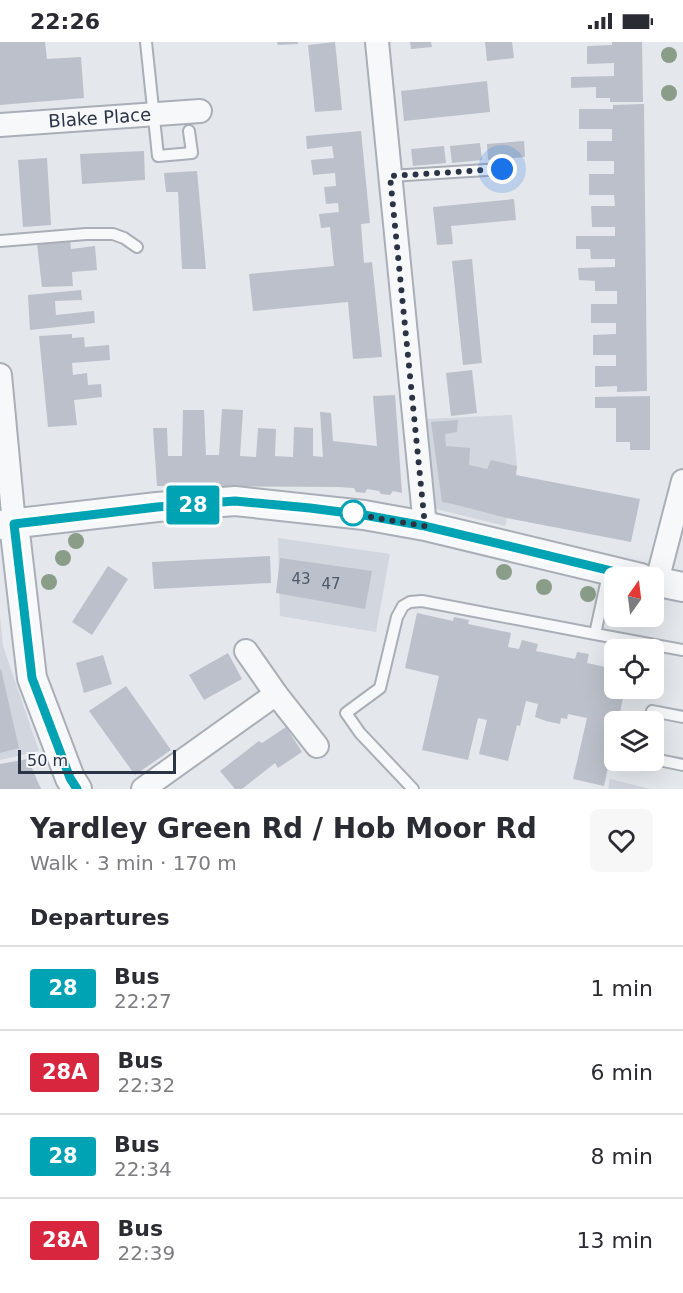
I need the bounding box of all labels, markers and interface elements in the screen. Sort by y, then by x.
text: 22:26 [30,9,100,34]
street label: Blake Place [48,103,152,132]
your location [487,154,517,184]
line badge: 28 [166,486,220,524]
text: 28 [178,493,208,517]
unlabelled marker [340,500,366,526]
north arrow [604,567,664,627]
map controls [604,567,664,771]
house number: 43 [291,570,311,588]
house number: 47 [321,575,341,593]
button: locate [604,639,664,699]
button: layers [604,711,664,771]
scale bar [18,747,176,774]
text: 50 m [27,751,68,770]
button: heart [590,809,653,872]
text: Yardley Green Rd / Hob Moor Rd [30,812,537,845]
text: Walk · 3 min · 170 m [30,851,237,875]
text: Departures [30,905,170,930]
text: Bus [114,964,160,989]
text: 28 [48,976,78,1000]
text: 1 min [591,976,653,1001]
text: 22:27 [114,989,172,1013]
text: Bus [117,1048,163,1073]
text: 28A [42,1060,87,1084]
text: 6 min [591,1060,653,1085]
text: 22:32 [117,1073,175,1097]
text: Bus [114,1132,160,1157]
text: 28 [48,1144,78,1168]
text: 8 min [591,1144,653,1169]
text: 22:34 [114,1157,172,1181]
text: Bus [117,1216,163,1241]
text: 28A [42,1228,87,1252]
text: 13 min [577,1228,653,1253]
text: 22:39 [117,1241,175,1265]

